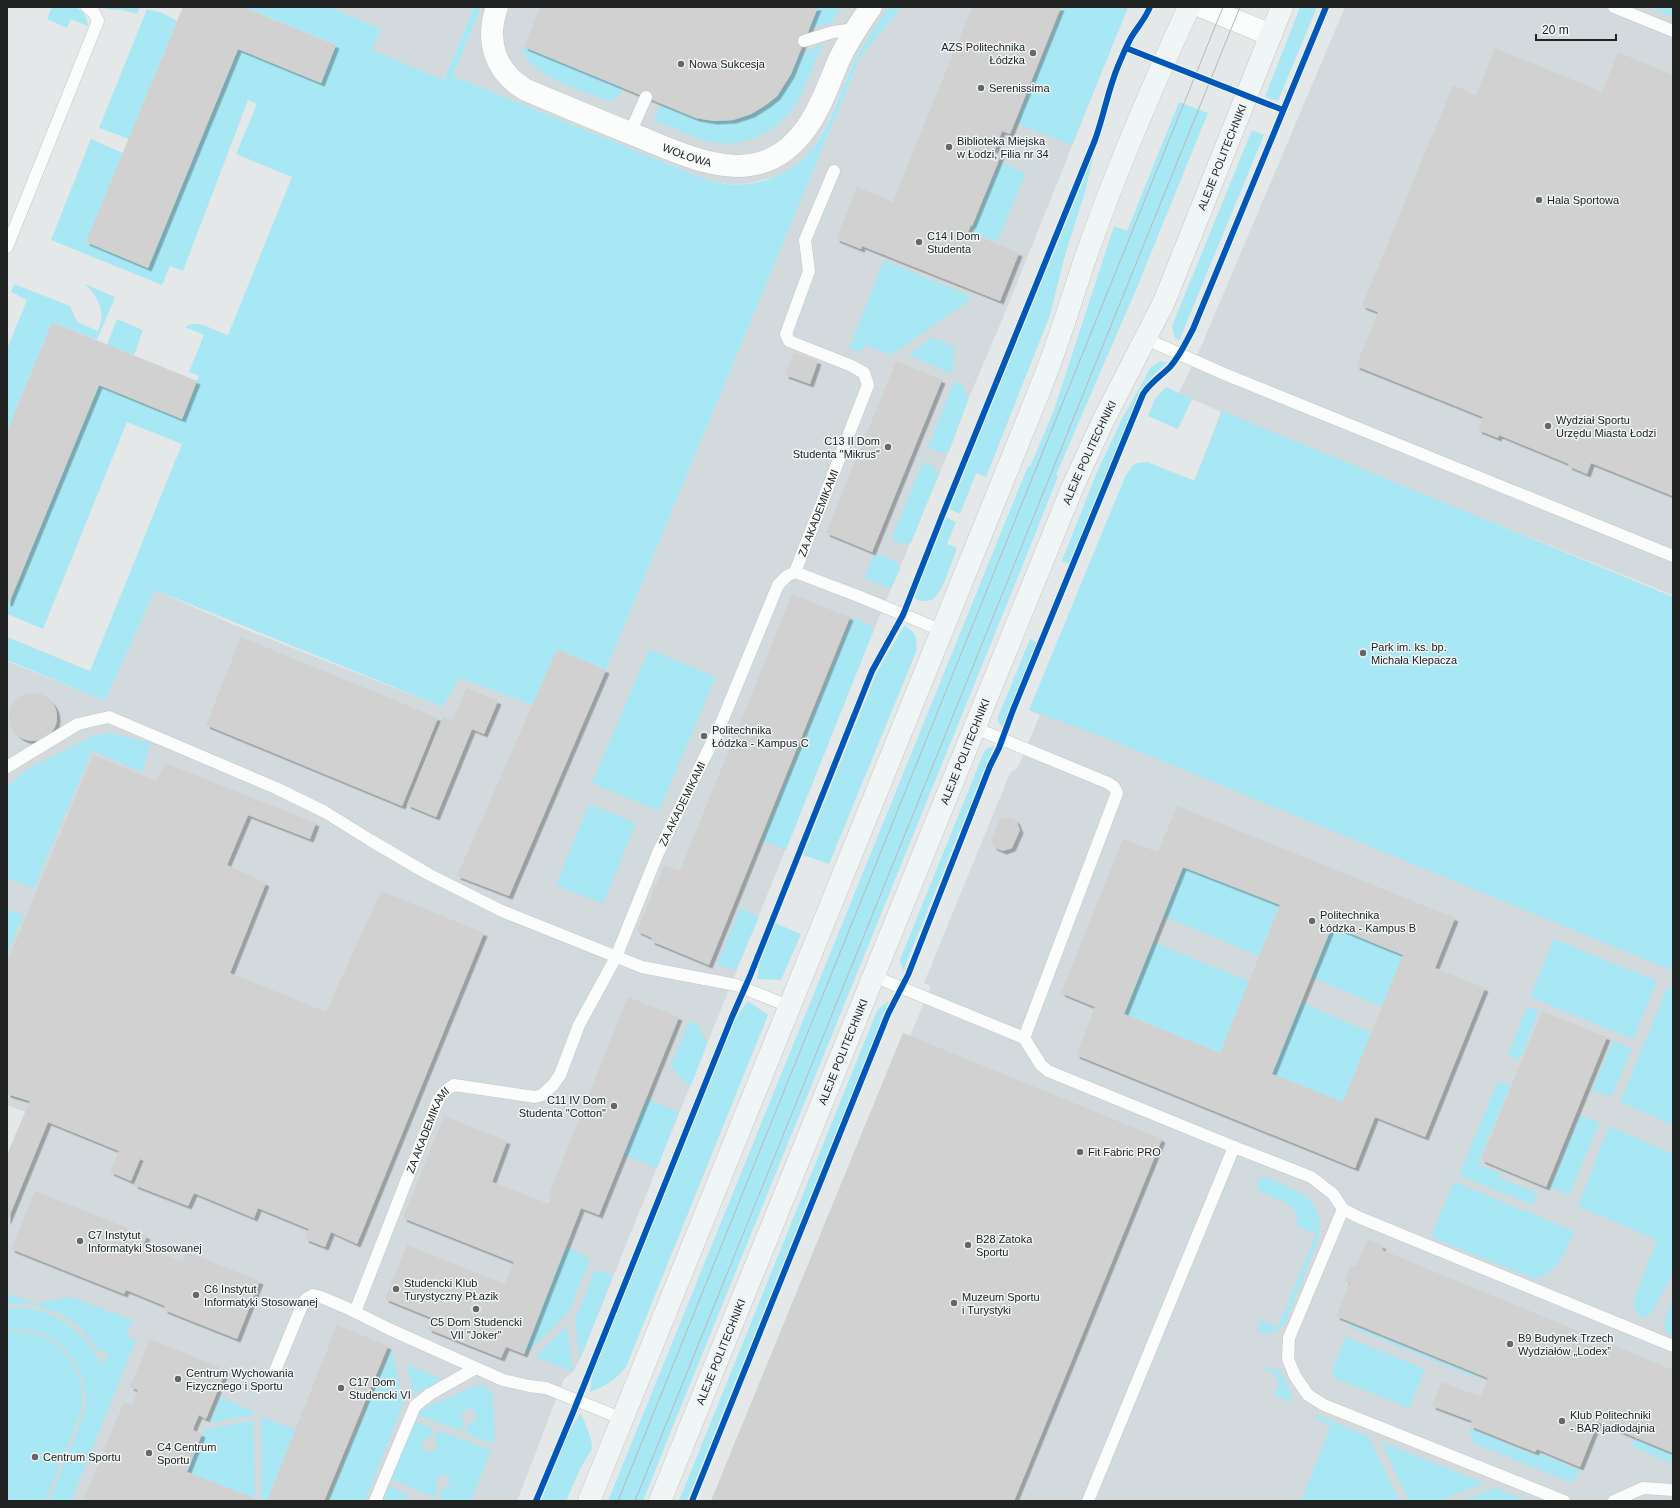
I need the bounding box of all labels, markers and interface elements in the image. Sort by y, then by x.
scale bar [1536,16,1616,42]
text: 20 m [1542,23,1569,37]
place label: AZS Politechnika Łódzka [941,41,1026,66]
marker: AZS Politechnika Łódzka [1028,48,1038,58]
place label: Nowa Sukcesja [689,58,766,70]
marker: Nowa Sukcesja [676,59,686,69]
place label: Serenissima [989,82,1050,94]
marker: Serenissima [976,83,986,93]
street label: ALEJE POLITECHNIKI [1195,102,1248,212]
place label: Biblioteka Miejska w Łodzi, Filia nr 34 [956,135,1049,160]
street label: WOŁOWA [661,141,713,169]
marker: Biblioteka Miejska w Łodzi, Filia nr 34 [944,142,954,152]
place label: Hala Sportowa [1547,194,1620,206]
marker: Hala Sportowa [1534,195,1544,205]
place label: C14 I Dom Studenta [927,230,980,255]
marker: C14 I Dom Studenta [914,237,924,247]
street label: ALEJE POLITECHNIKI [1060,398,1118,506]
place label: Wydział Sportu Urzędu Miasta Łodzi [1556,414,1656,439]
marker: Wydział Sportu Urzędu Miasta Łodzi [1543,421,1553,431]
place label: C13 II Dom Studenta "Mikrus" [793,435,880,460]
marker: C13 II Dom Studenta "Mikrus" [883,442,893,452]
street label: ZA AKADEMIKAMI [796,468,840,558]
place label: Park im. ks. bp. Michała Klepacza [1371,641,1458,666]
marker: Park im. ks. bp. Michała Klepacza [1358,648,1368,658]
street label: ALEJE POLITECHNIKI [938,697,992,806]
place label: Politechnika Łódzka - Kampus C [712,724,809,749]
marker: Politechnika Łódzka - Kampus C [699,731,709,741]
street label: ZA AKADEMIKAMI [656,760,708,848]
place label: Politechnika Łódzka - Kampus B [1320,909,1416,934]
marker: Politechnika Łódzka - Kampus B [1307,916,1317,926]
street label: ALEJE POLITECHNIKI [816,997,870,1106]
street label: ZA AKADEMIKAMI [404,1084,451,1175]
place label: C11 IV Dom Studenta "Cotton" [519,1094,606,1119]
marker: C11 IV Dom Studenta "Cotton" [609,1101,619,1111]
place label: Fit Fabric PRO [1088,1146,1161,1158]
marker: Fit Fabric PRO [1075,1147,1085,1157]
place label: C7 Instytut Informatyki Stosowanej [88,1229,202,1254]
place label: B28 Zatoka Sportu [976,1233,1033,1258]
marker: C7 Instytut Informatyki Stosowanej [75,1236,85,1246]
marker: B28 Zatoka Sportu [963,1240,973,1250]
place label: Studencki Klub Turystyczny PŁazik [404,1277,499,1302]
place label: C6 Instytut Informatyki Stosowanej [204,1283,318,1308]
marker: Studencki Klub Turystyczny PŁazik [391,1284,401,1294]
marker: C6 Instytut Informatyki Stosowanej [191,1290,201,1300]
place label: Muzeum Sportu i Turystyki [962,1291,1040,1316]
street label: ALEJE POLITECHNIKI [694,1297,748,1407]
marker: Muzeum Sportu i Turystyki [949,1298,959,1308]
marker: C5 Dom Studencki VII "Joker" [471,1304,481,1314]
place label: C5 Dom Studencki VII "Joker" [430,1316,522,1341]
place label: B9 Budynek Trzech Wydziałów „Lodex” [1518,1332,1613,1357]
marker: B9 Budynek Trzech Wydziałów „Lodex” [1505,1339,1515,1349]
place label: Centrum Wychowania Fizycznego i Sportu [186,1367,294,1392]
marker: Centrum Wychowania Fizycznego i Sportu [173,1374,183,1384]
place label: C17 Dom Studencki VI [349,1376,411,1401]
marker: C17 Dom Studencki VI [336,1383,346,1393]
place label: Klub Politechniki - BAR jadłodajnia [1570,1409,1656,1434]
marker: Klub Politechniki - BAR jadłodajnia [1557,1416,1567,1426]
place label: C4 Centrum Sportu [157,1441,216,1466]
marker: C4 Centrum Sportu [144,1448,154,1458]
place label: Centrum Sportu [43,1451,121,1463]
marker: Centrum Sportu [30,1452,40,1462]

